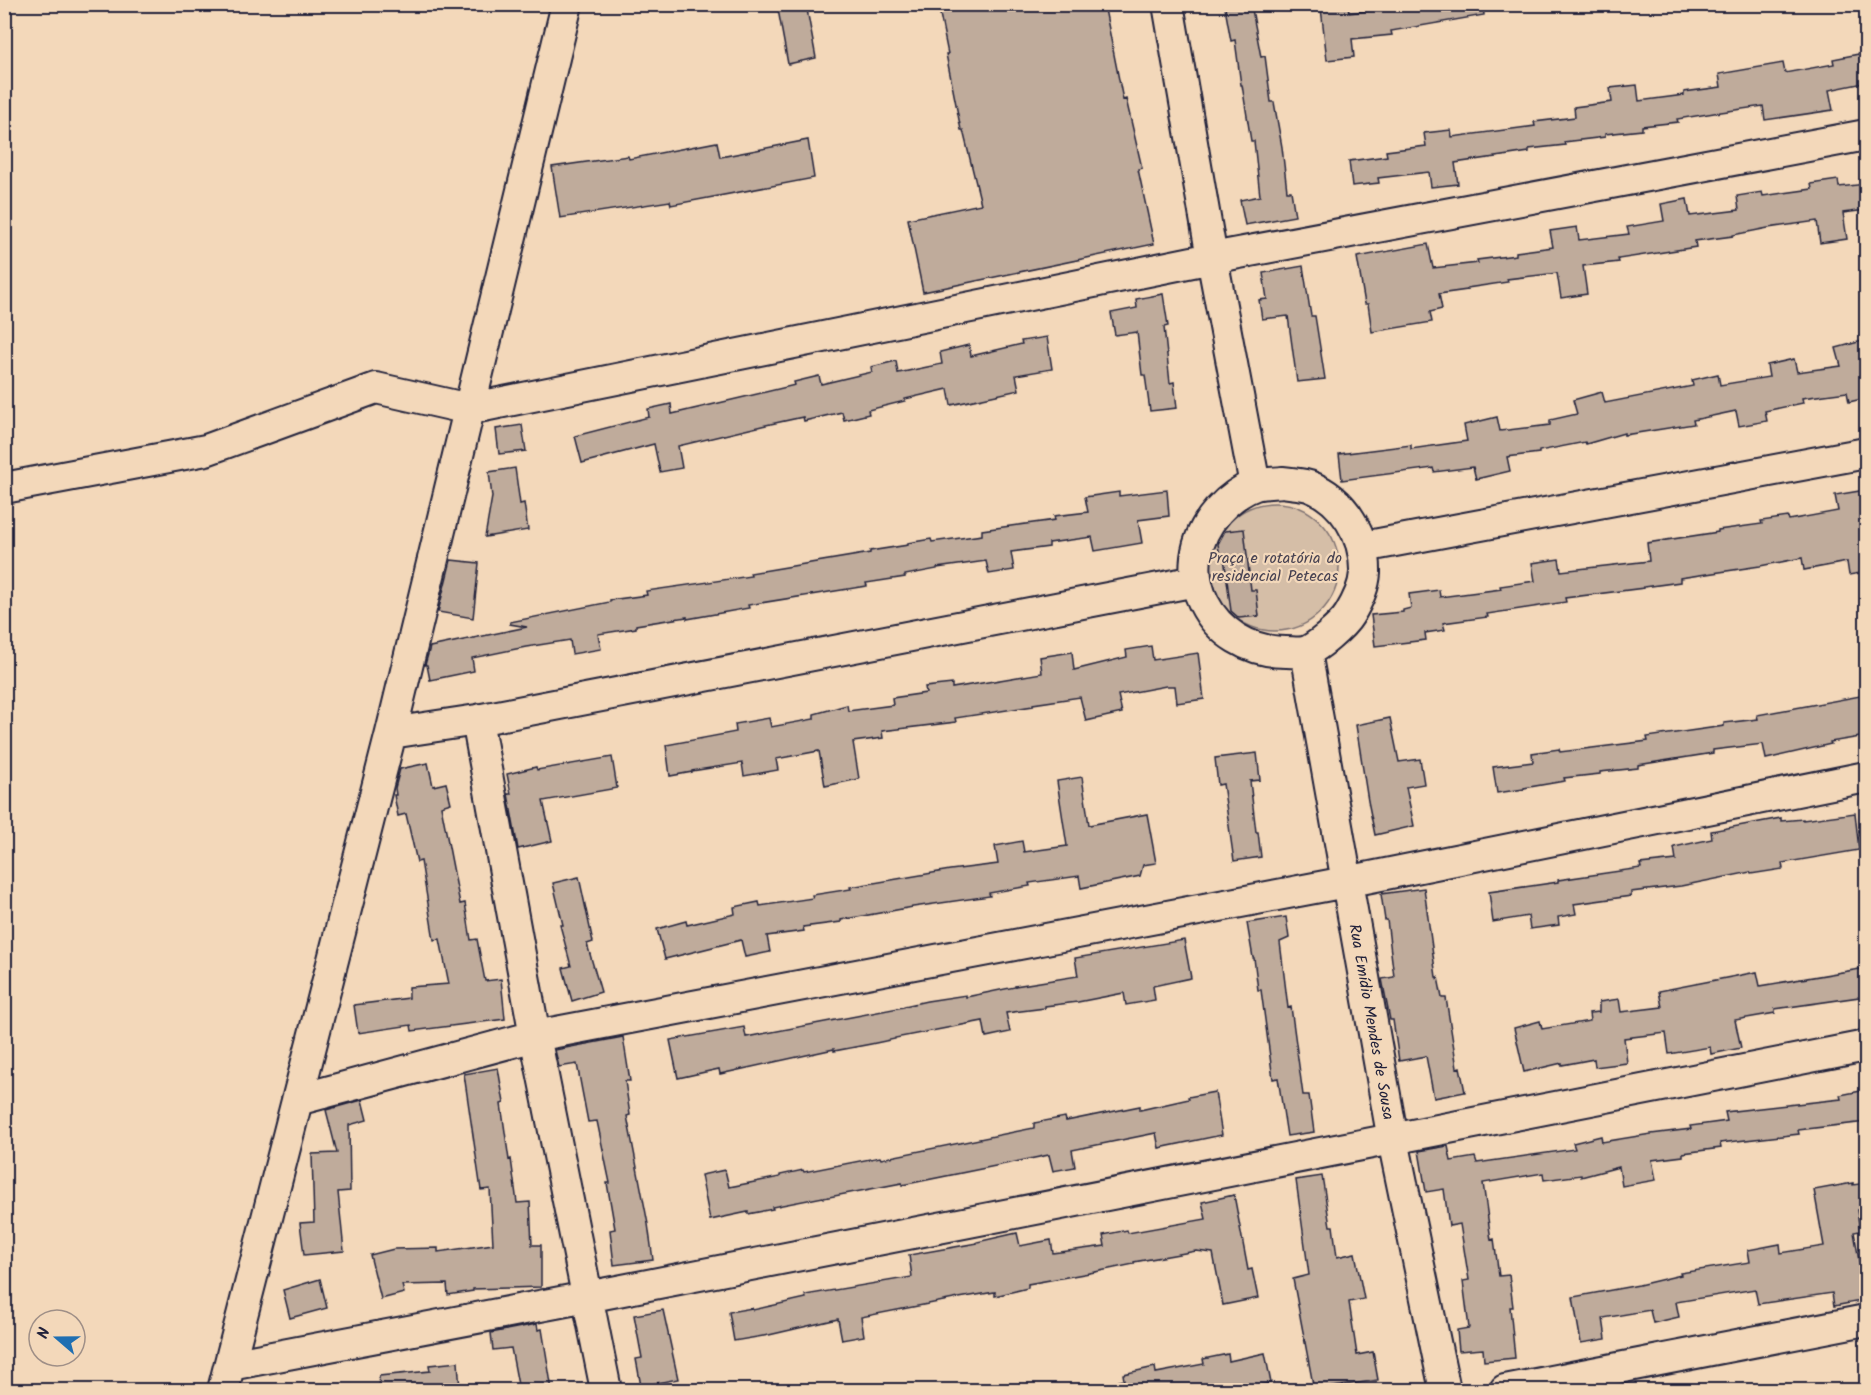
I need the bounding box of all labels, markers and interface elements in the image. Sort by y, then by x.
park label: Praça e rotatória do residencial Petecas [1208,546,1342,589]
street label: Rua Emídio Mendes de Sousa [1341,922,1401,1122]
north arrow [27,1308,87,1368]
text: N [31,1324,58,1342]

